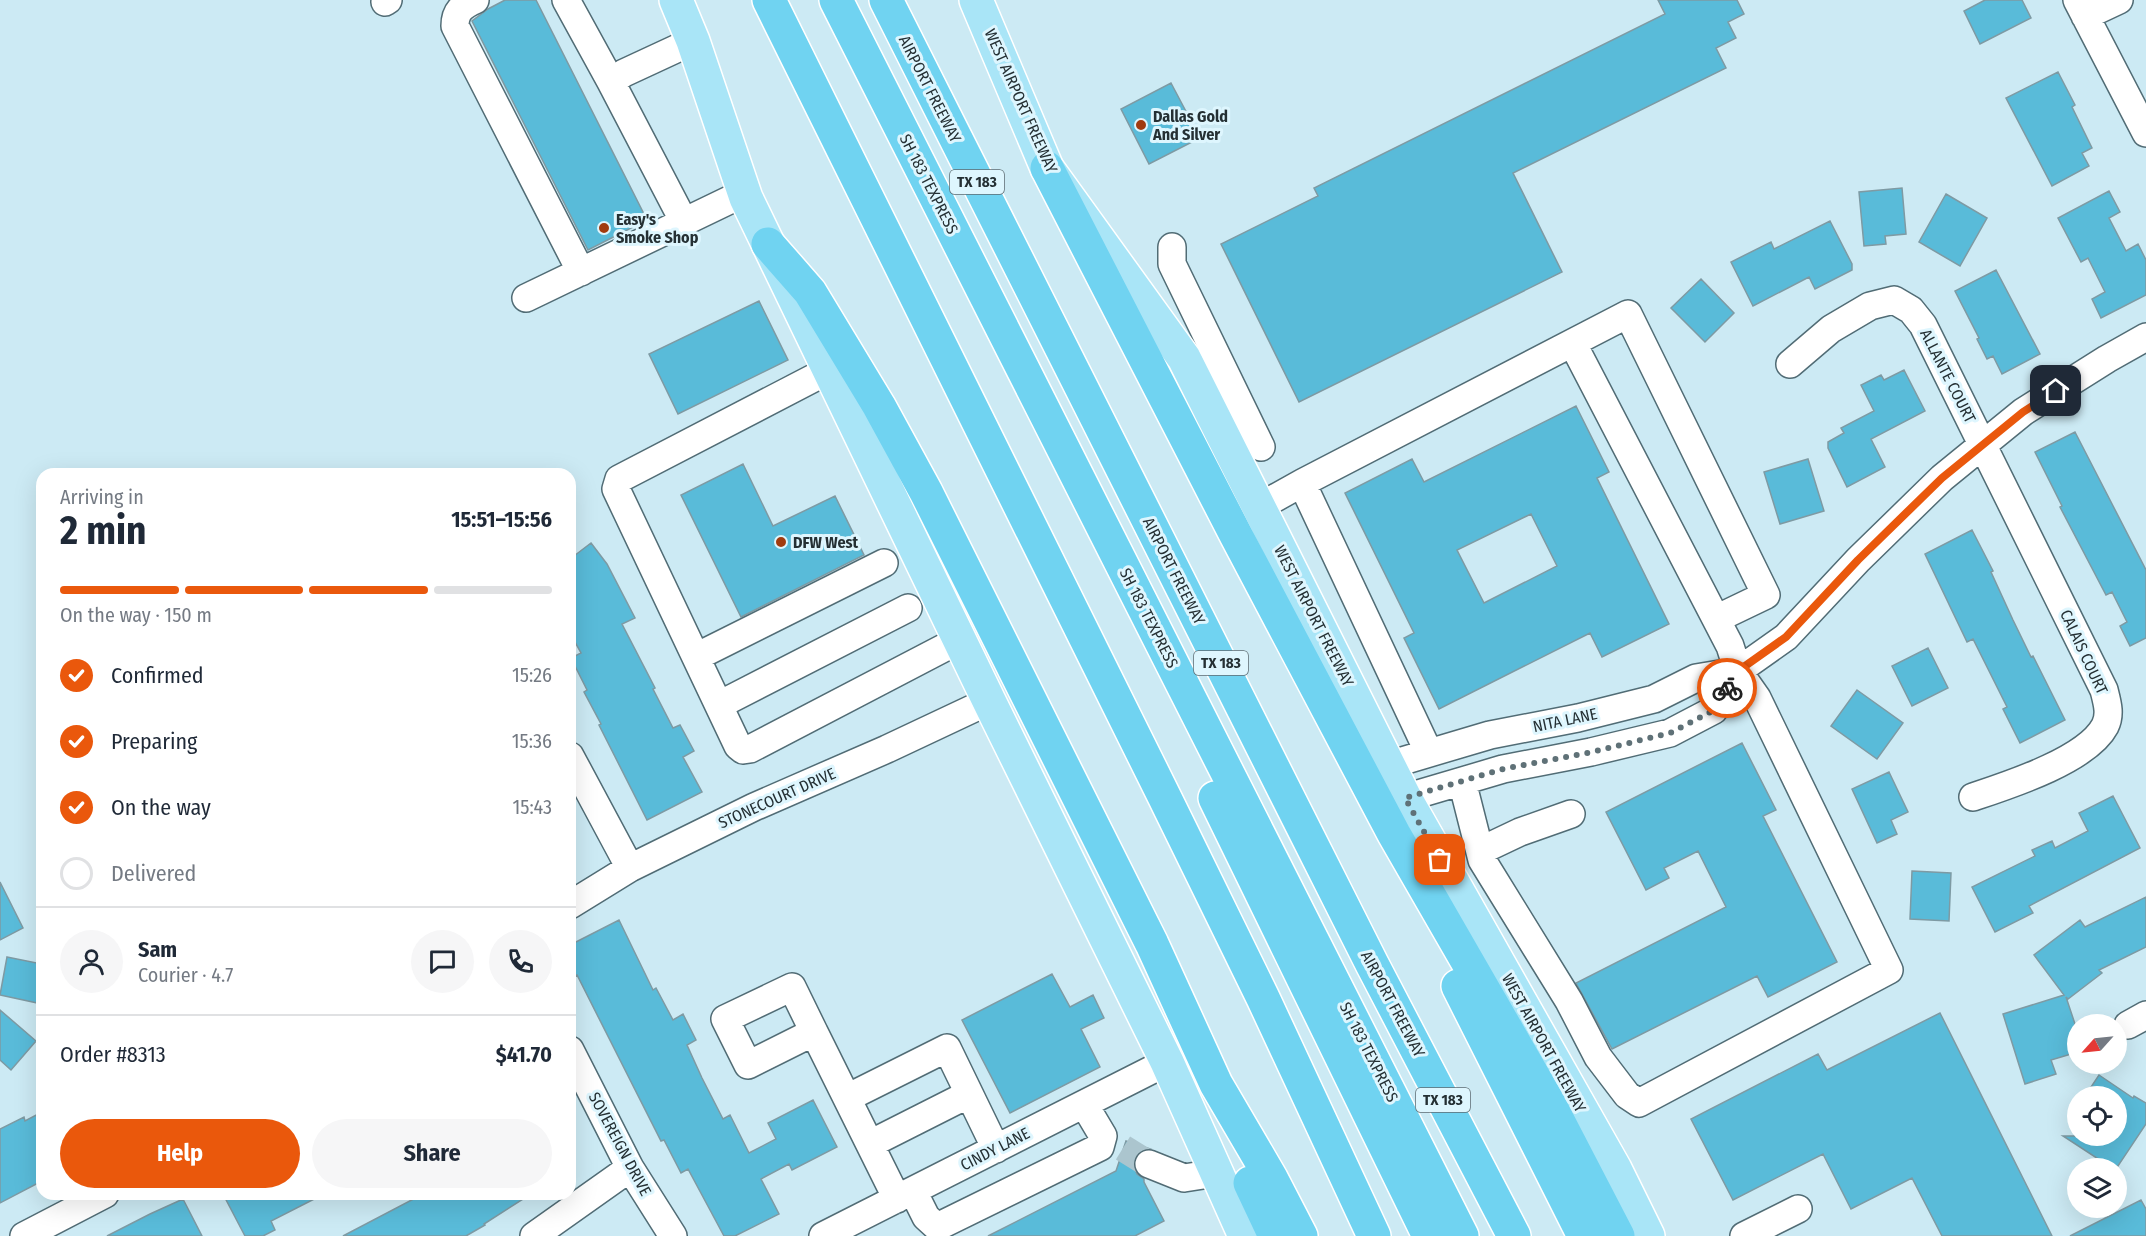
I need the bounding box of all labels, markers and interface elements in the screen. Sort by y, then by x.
street label: WEST AIRPORT FREEWAY [981,26,1061,176]
street label: AIRPORT FREEWAY [895,32,965,146]
place label: Dallas Gold And Silver [1152,107,1228,144]
marker: Dallas Gold And Silver [1134,118,1148,132]
street label: SH 183 TEXPRESS [896,131,962,237]
road number: TX 183 [950,170,1004,194]
place label: Easy's Smoke Shop [616,210,699,247]
marker: Easy's Smoke Shop [597,221,611,235]
street label: ALLANTE COURT [1916,326,1980,426]
pin [2030,365,2081,416]
icon: home [2039,374,2072,407]
text: Arriving in [60,485,144,509]
text: 15:51–15:56 [451,506,552,533]
text: 2 min [60,508,146,554]
street label: AIRPORT FREEWAY [1139,514,1209,628]
place label: DFW West [793,533,859,552]
marker: DFW West [774,535,788,549]
street label: WEST AIRPORT FREEWAY [1270,542,1358,690]
street label: SH 183 TEXPRESS [1116,565,1182,671]
text: On the way · 150 m [60,603,212,627]
street label: CALAIS COURT [2056,607,2112,698]
road number: TX 183 [1194,651,1248,675]
courier [1697,658,1757,718]
icon: check [60,659,93,692]
text: Confirmed [111,662,204,689]
text: 15:26 [512,663,552,687]
icon: bike [1711,672,1744,705]
street label: NITA LANE [1531,704,1599,736]
icon: check [60,725,93,758]
text: Preparing [111,728,197,755]
text: 15:36 [512,729,552,753]
street label: STONECOURT DRIVE [715,764,839,832]
icon: check [60,791,93,824]
text: On the way [111,794,211,821]
text: 15:43 [512,795,552,819]
pin [1414,834,1465,885]
icon: bag [1423,843,1456,876]
text: Delivered [111,860,196,887]
button: person [60,930,123,993]
button: chat [411,930,474,993]
button: phone [489,930,552,993]
text: Sam [138,936,177,963]
street label: AIRPORT FREEWAY [1357,948,1429,1060]
text: Courier · 4.7 [138,963,233,987]
street label: WEST AIRPORT FREEWAY [1498,970,1590,1116]
street label: SH 183 TEXPRESS [1336,999,1402,1105]
north arrow [2067,1014,2127,1074]
map controls [2067,1014,2127,1218]
text: Order #8313 [60,1041,166,1068]
text: $41.70 [496,1041,552,1068]
button: locate [2067,1086,2127,1146]
road number: TX 183 [1416,1088,1470,1112]
street label: SOVEREIGN DRIVE [585,1089,655,1199]
button: Help [60,1119,300,1188]
button: Share [312,1119,552,1188]
street label: CINDY LANE [957,1123,1033,1175]
button: layers [2067,1158,2127,1218]

